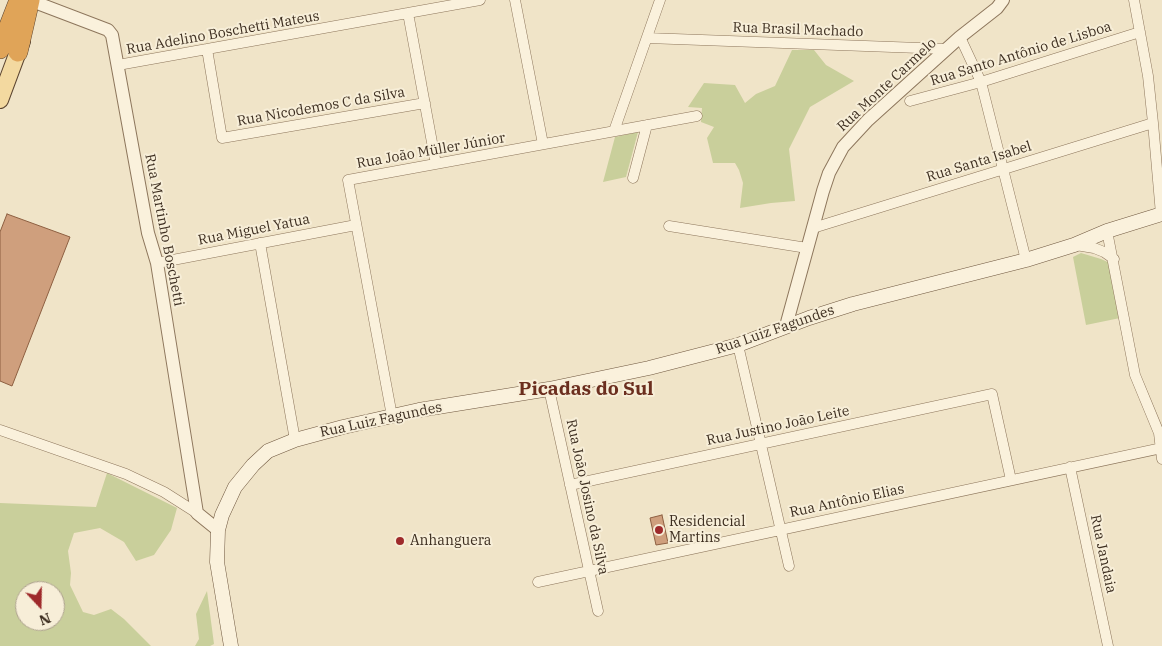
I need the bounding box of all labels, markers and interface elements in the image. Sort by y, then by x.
street label: Rua Adelino Boschetti Mateus [125,8,321,58]
street label: Rua Santo Antônio de Lisboa [928,18,1114,90]
street label: Rua Brasil Machado [732,19,864,41]
street label: Rua Monte Carmelo [834,35,940,135]
street label: Rua Nicodemos C da Silva [236,84,406,130]
street label: Rua João Müller Júnior [355,130,507,172]
street label: Rua Santa Isabel [924,138,1034,186]
street label: Rua Martinho Boschetti [141,152,187,308]
street label: Rua Miguel Yatua [197,211,311,249]
street label: Rua Luiz Fagundes [713,302,837,358]
district label: Picadas do Sul [518,379,654,401]
street label: Rua Luiz Fagundes [318,399,444,441]
street label: Rua Justino João Leite [705,403,851,449]
street label: Rua João Josino da Silva [562,418,612,576]
street label: Rua Antônio Elias [788,481,906,521]
street label: Rua Jandaia [1086,513,1120,595]
place label: Residencial Martins [669,514,745,546]
marker: Residencial Martins [653,524,665,536]
place label: Anhanguera [410,533,492,549]
marker: Anhanguera [394,535,406,547]
north arrow [15,581,65,631]
text: N [37,609,53,629]

